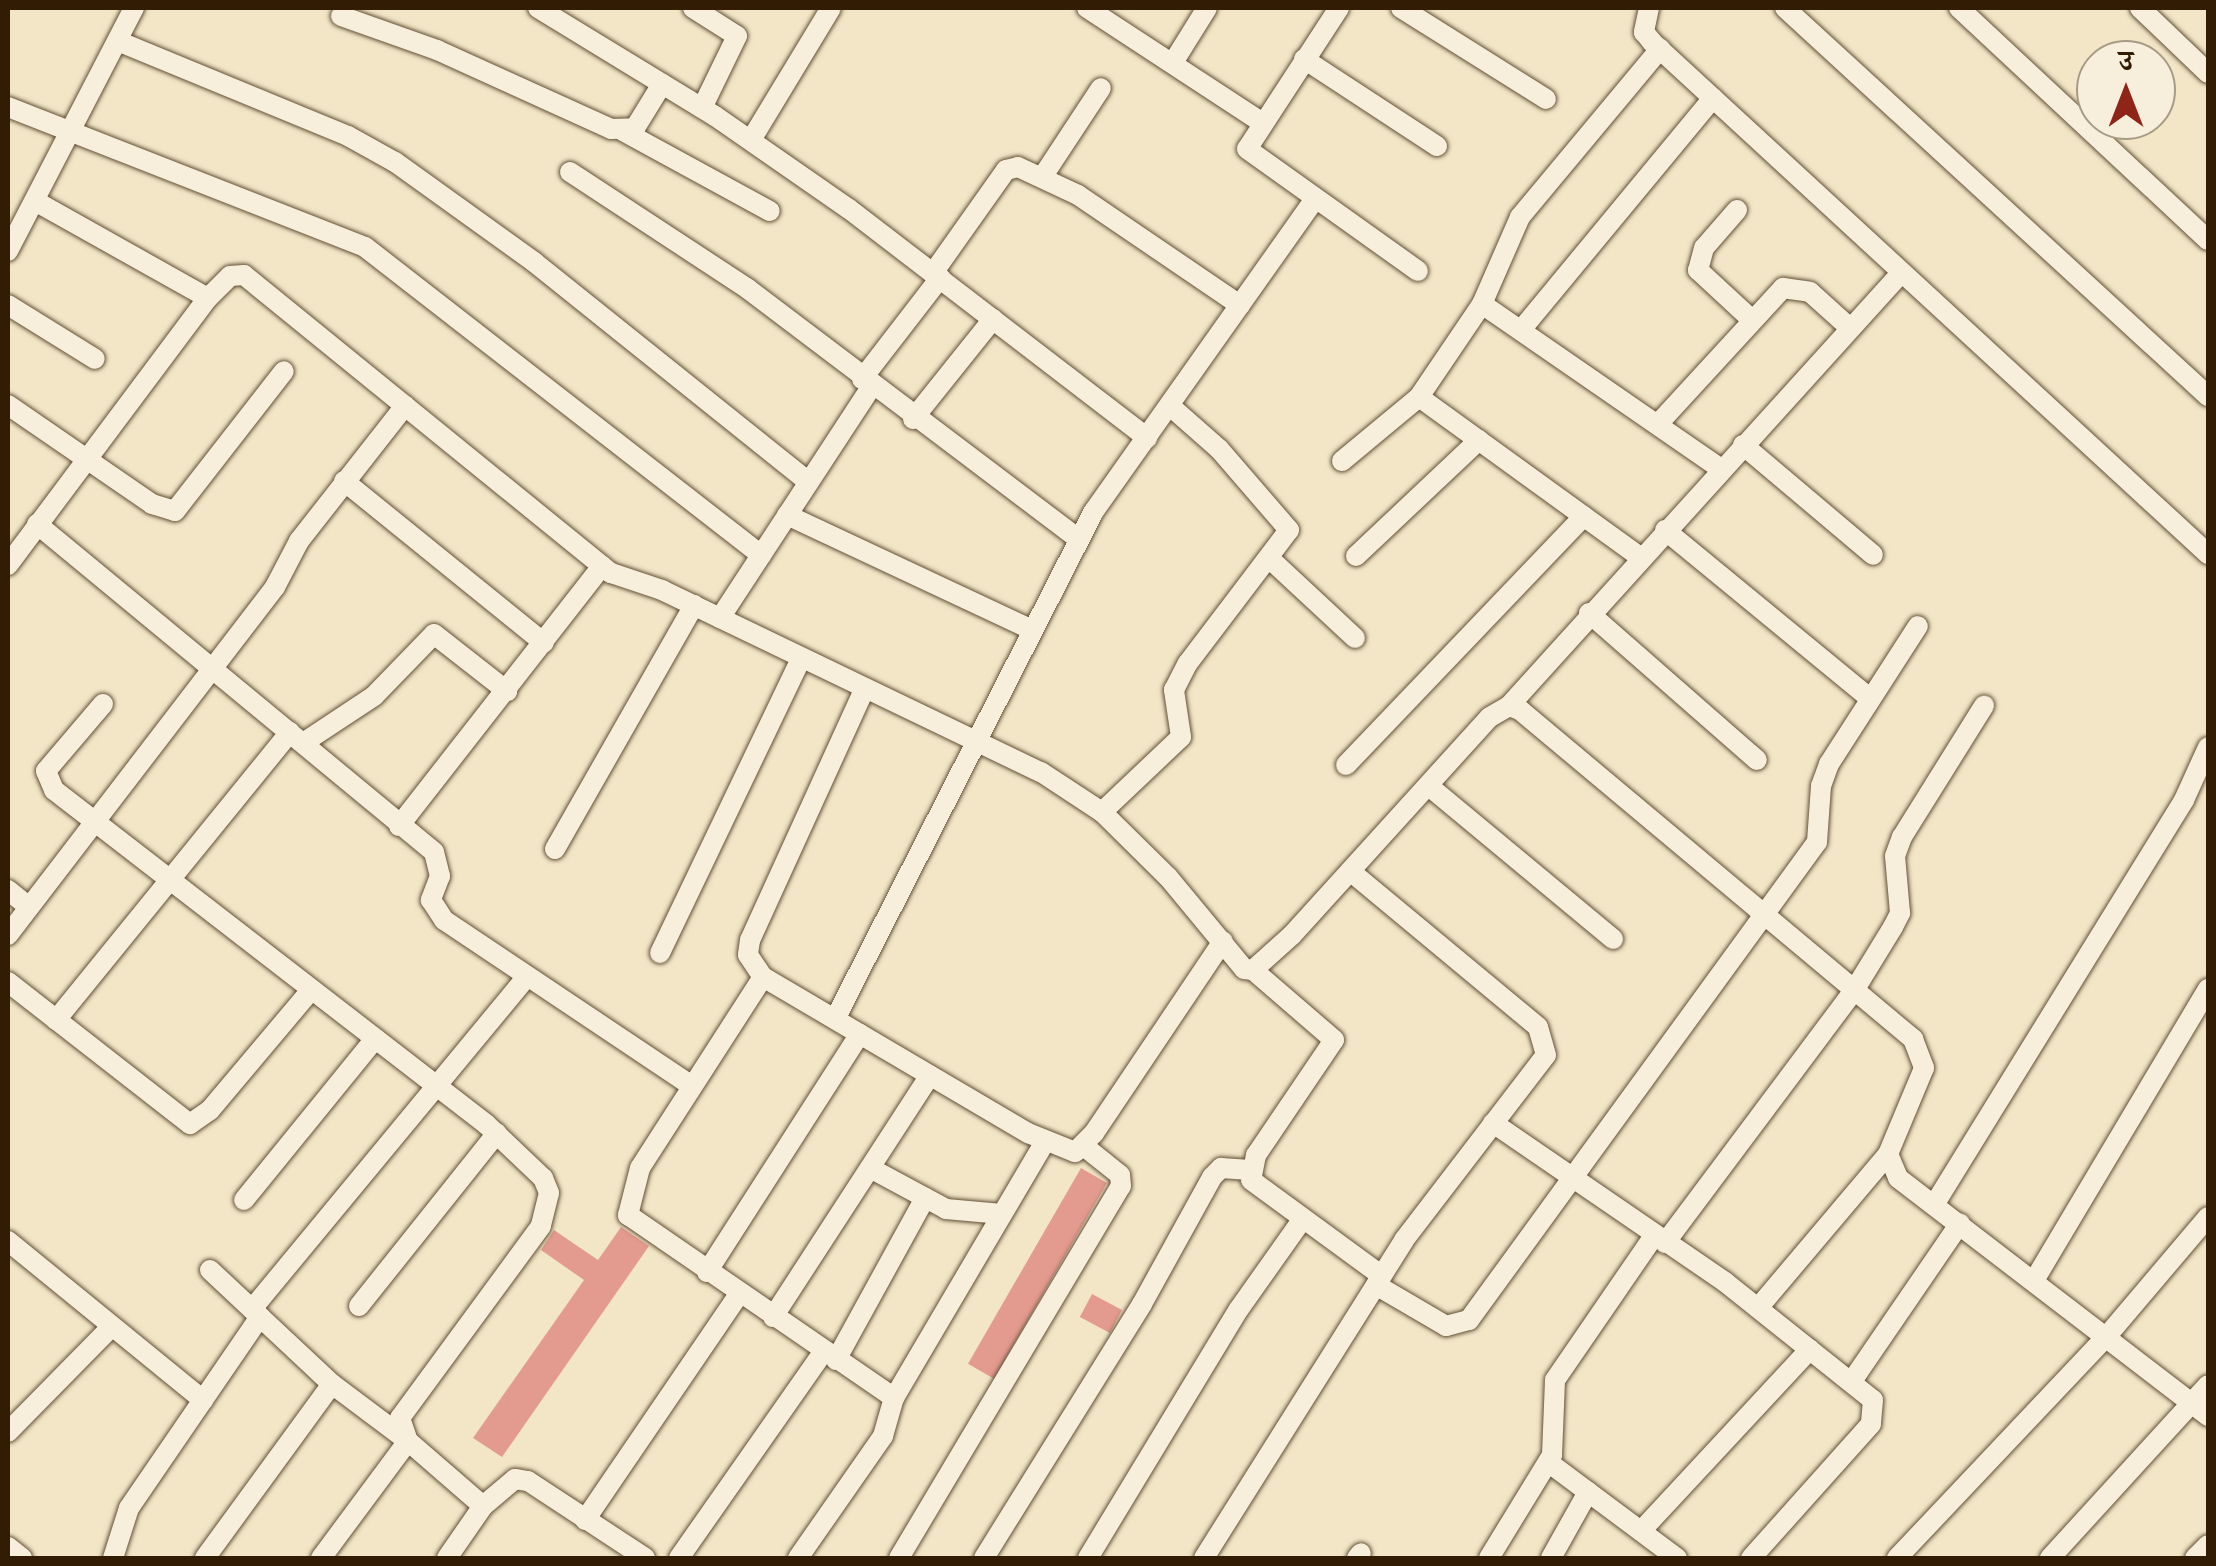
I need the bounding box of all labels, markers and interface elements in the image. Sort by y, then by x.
north arrow [2076,40,2176,140]
text: उ [2119,44,2133,79]

